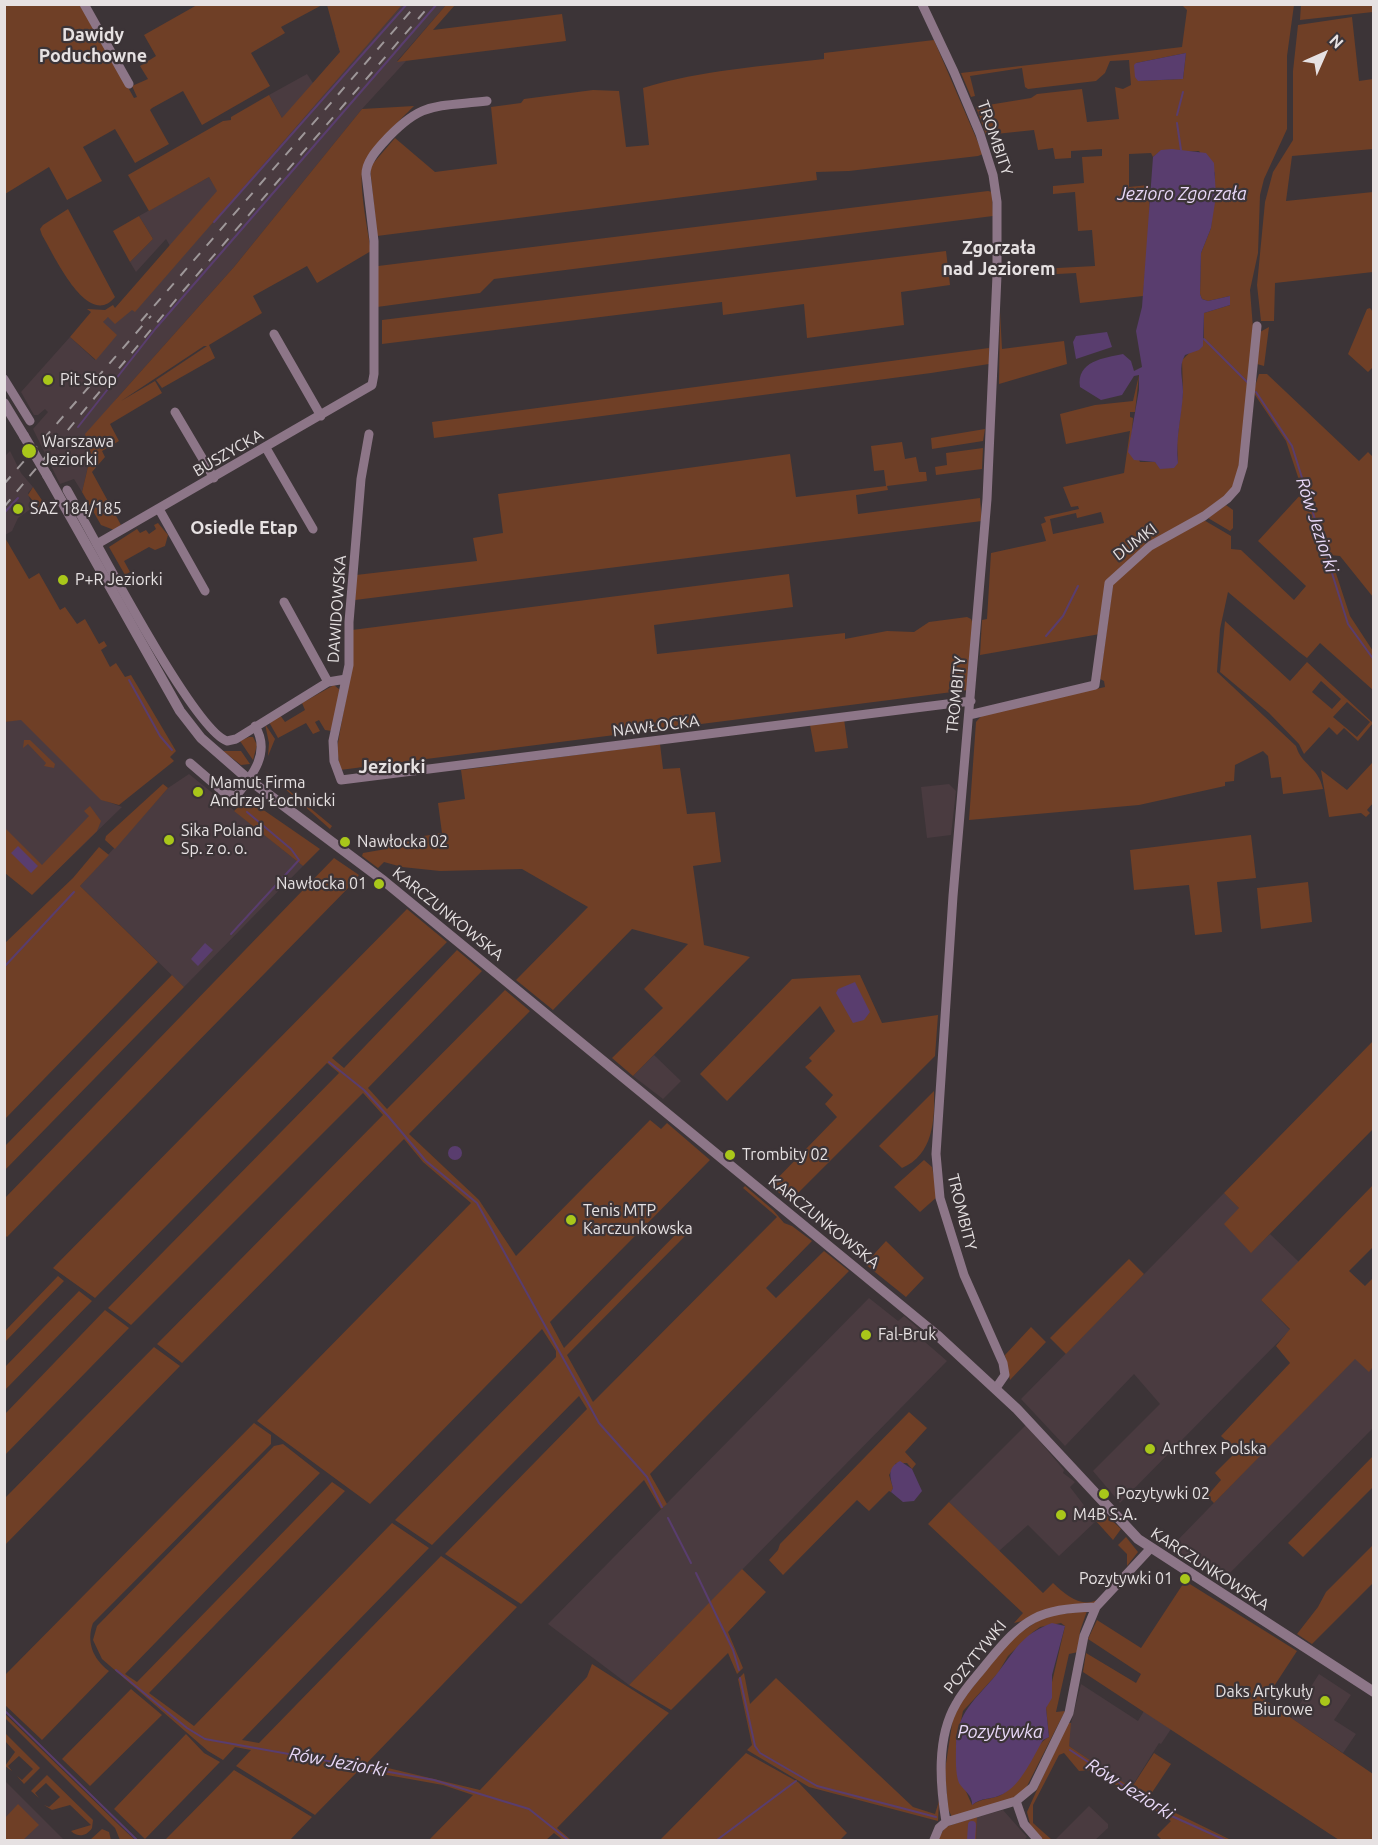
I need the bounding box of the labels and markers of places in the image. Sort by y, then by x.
place label: Pit Stop [60,370,117,390]
marker: Pit Stop [41,373,55,387]
place label: Warszawa Jeziorki [42,432,114,470]
marker: Warszawa Jeziorki [20,442,38,460]
place label: SAZ 184/185 [30,499,122,519]
marker: SAZ 184/185 [11,502,25,516]
place label: P+R Jeziorki [75,570,163,590]
marker: P+R Jeziorki [56,573,70,587]
place label: Mamut Firma Andrzej Łochnicki [210,773,335,811]
marker: Mamut Firma Andrzej Łochnicki [191,785,205,799]
place label: Sika Poland Sp. z o. o. [181,821,263,859]
place label: Nawłocka 02 [357,832,448,852]
marker: Sika Poland Sp. z o. o. [162,833,176,847]
marker: Nawłocka 02 [338,835,352,849]
place label: Nawłocka 01 [276,874,367,894]
marker: Nawłocka 01 [372,877,386,891]
place label: Trombity 02 [742,1145,829,1165]
marker: Trombity 02 [723,1148,737,1162]
place label: Tenis MTP Karczunkowska [583,1201,693,1239]
marker: Tenis MTP Karczunkowska [564,1213,578,1227]
place label: Fal-Bruk [878,1325,936,1345]
marker: Fal-Bruk [859,1328,873,1342]
place label: Arthrex Polska [1162,1439,1267,1459]
marker: Arthrex Polska [1143,1442,1157,1456]
place label: Pozytywki 02 [1116,1484,1210,1504]
marker: Pozytywki 02 [1097,1487,1111,1501]
place label: M4B S.A. [1073,1505,1137,1525]
marker: M4B S.A. [1054,1508,1068,1522]
place label: Pozytywki 01 [1079,1569,1173,1589]
marker: Pozytywki 01 [1178,1572,1192,1586]
place label: Daks Artykuły Biurowe [1215,1682,1313,1720]
marker: Daks Artykuły Biurowe [1318,1694,1332,1708]

